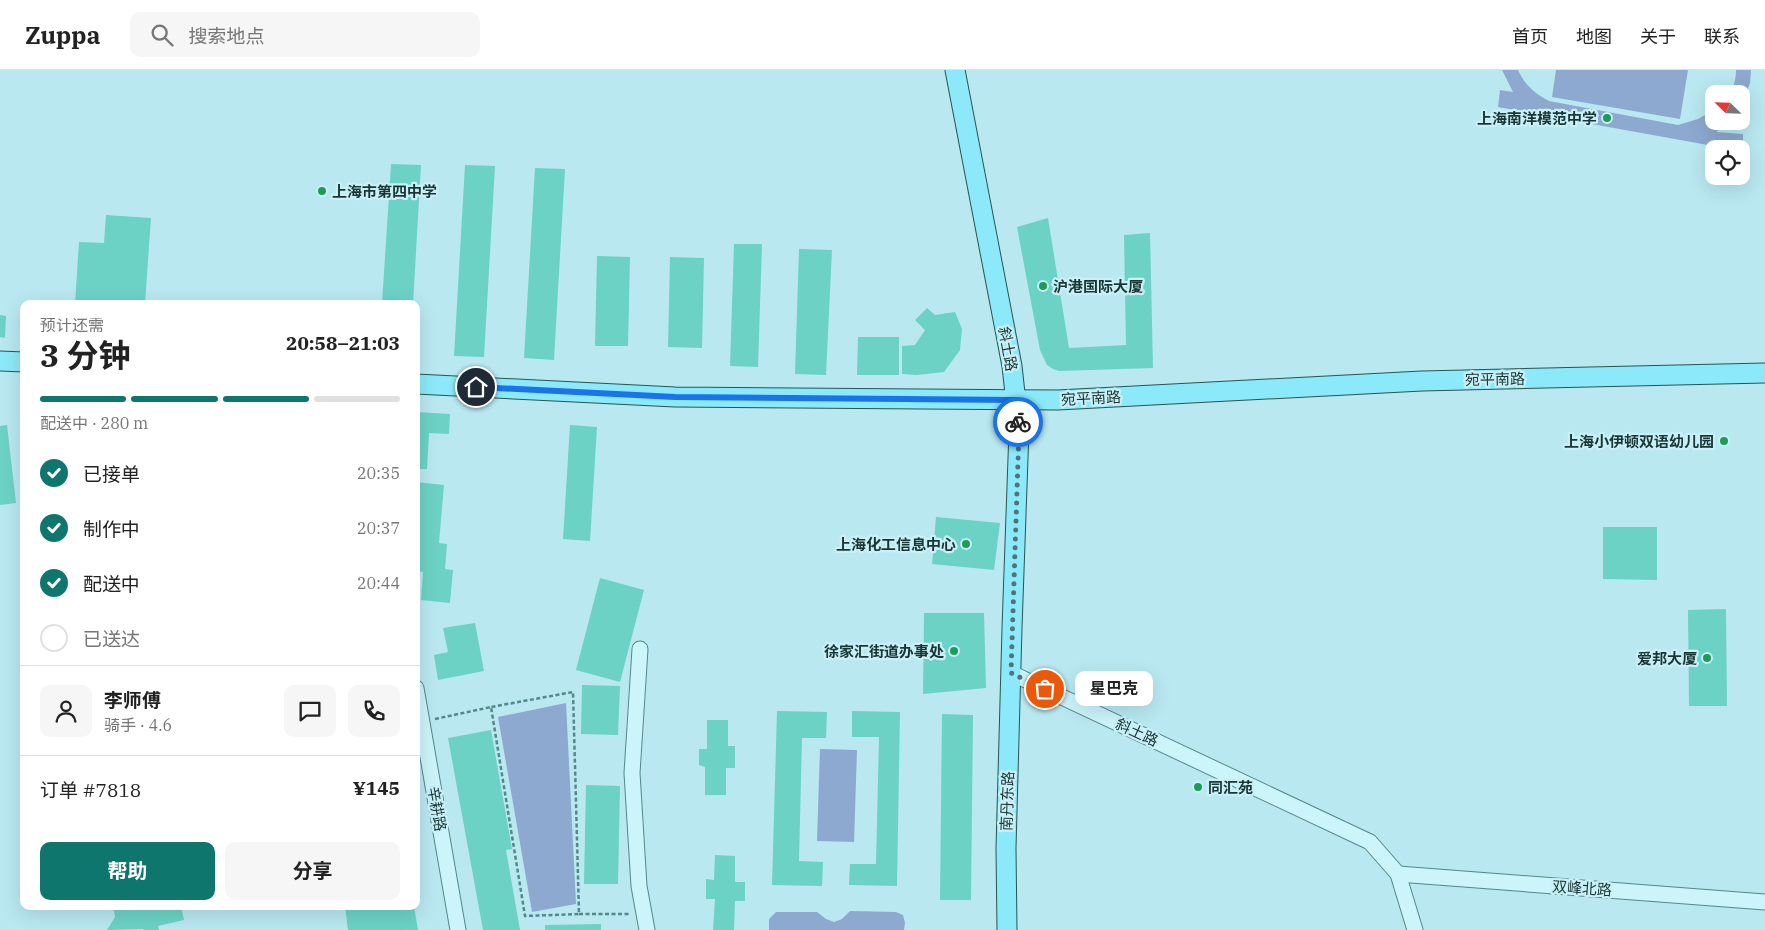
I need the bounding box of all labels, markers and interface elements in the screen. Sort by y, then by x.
search box [130,12,480,57]
text: Zuppa [25,19,100,51]
icon: search [148,21,176,49]
text: 搜索地点 [188,24,264,48]
text: 首页 [1512,25,1548,48]
text: 地图 [1576,25,1612,48]
text: 关于 [1640,25,1676,48]
text: 联系 [1704,25,1740,48]
north arrow [1705,85,1750,130]
map controls [1705,85,1750,185]
place label: 上海南洋模范中学 [1477,109,1597,128]
marker: 上海南洋模范中学 [1601,112,1613,124]
button: locate [1705,140,1750,185]
place label: 上海市第四中学 [332,182,437,201]
marker: 上海市第四中学 [316,185,328,197]
place label: 沪港国际大厦 [1053,277,1143,296]
marker: 沪港国际大厦 [1037,280,1049,292]
text: 预计还需 [40,315,104,335]
street label: 斜土路 [995,325,1021,373]
text: 20:58–21:03 [286,331,400,355]
text: 3 分钟 [40,334,131,376]
pin [455,366,497,408]
street label: 宛平南路 [1465,369,1525,389]
icon: home [462,373,490,401]
street label: 宛平南路 [1061,387,1121,409]
courier [993,397,1043,447]
icon: bike [1004,408,1032,436]
text: 配送中 · 280 m [40,413,148,433]
place label: 上海小伊顿双语幼儿园 [1564,432,1714,451]
marker: 上海小伊顿双语幼儿园 [1718,435,1730,447]
icon: check [40,459,68,487]
text: 已接单 [83,462,140,486]
text: 20:35 [357,463,400,483]
icon: check [40,514,68,542]
text: 制作中 [83,517,140,541]
text: 20:37 [357,518,400,538]
place label: 上海化工信息中心 [836,535,956,554]
marker: 上海化工信息中心 [960,538,972,550]
icon: check [40,569,68,597]
text: 配送中 [83,572,140,596]
text: 20:44 [357,573,400,593]
text: 已送达 [83,627,140,651]
place label: 徐家汇街道办事处 [824,642,944,661]
marker: 徐家汇街道办事处 [948,645,960,657]
place label: 爱邦大厦 [1637,649,1697,668]
marker: 爱邦大厦 [1701,652,1713,664]
pin [1024,668,1066,710]
callout: 星巴克 [1075,672,1152,706]
icon: bag [1031,675,1059,703]
text: 星巴克 [1090,678,1138,698]
button: person [40,685,92,737]
button: chat [284,685,336,737]
button: phone [348,685,400,737]
text: 李师傅 [104,688,161,712]
street label: 斜土路 [1113,714,1161,750]
text: 骑手 · 4.6 [104,715,172,735]
street label: 南丹东路 [996,771,1018,831]
text: ¥145 [353,776,400,800]
text: 订单 #7818 [40,778,141,802]
place label: 同汇苑 [1208,778,1253,797]
marker: 同汇苑 [1192,781,1204,793]
street label: 辛耕路 [424,785,450,833]
button: 帮助 [40,842,215,900]
button: 分享 [225,842,400,900]
street label: 双峰北路 [1551,876,1613,900]

